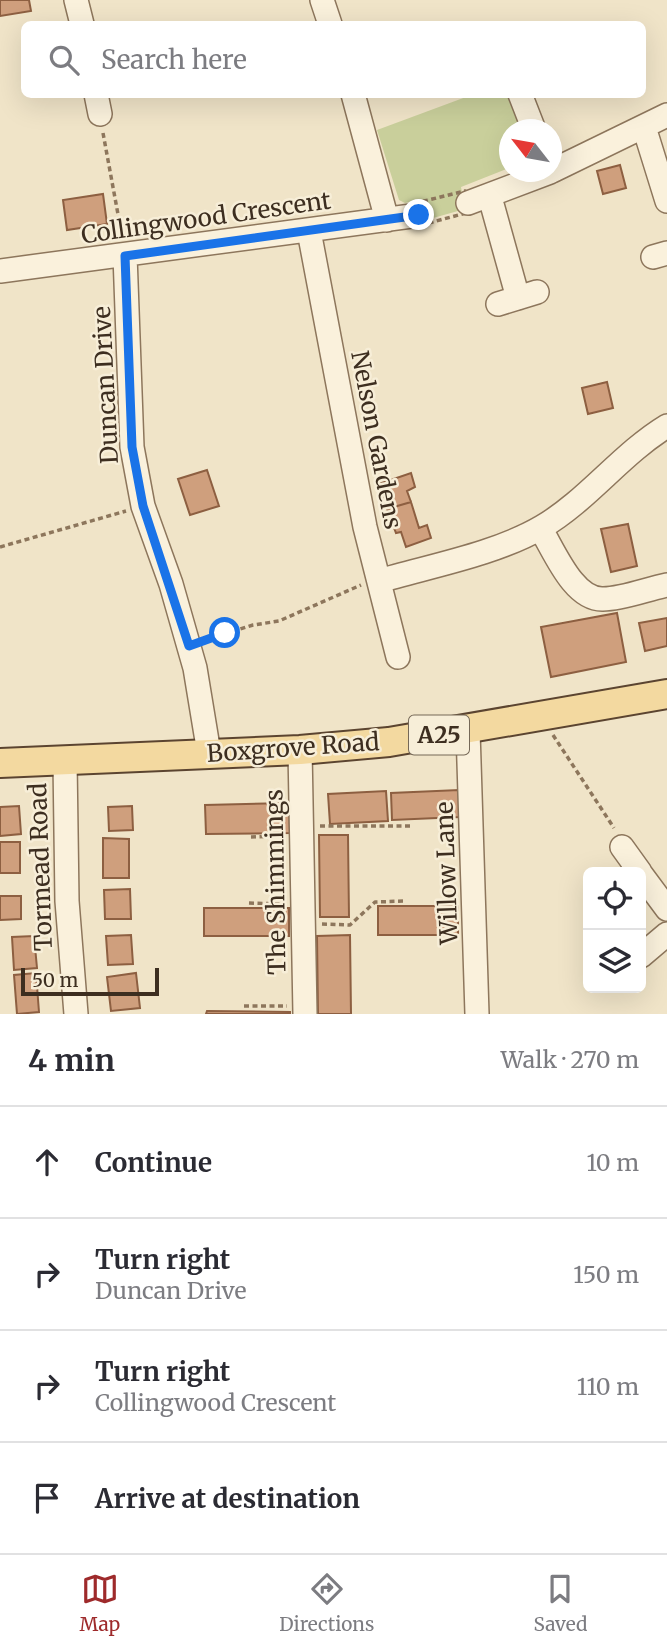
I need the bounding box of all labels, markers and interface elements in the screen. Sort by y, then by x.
search box [21,21,646,98]
icon: search [45,41,83,79]
text: Search here [101,43,247,76]
north arrow [499,119,562,182]
street label: Collingwood Crescent [79,185,333,250]
route end [403,199,434,230]
street label: Duncan Drive [86,305,125,465]
street label: Nelson Gardens [344,348,409,532]
route start [209,617,240,648]
road number: A25 [409,716,469,754]
street label: Boxgrove Road [206,726,380,769]
street label: Tormead Road [22,782,59,952]
street label: The Shimmings [258,789,293,975]
street label: Willow Lane [429,801,465,946]
map controls [583,867,646,993]
button: locate [583,867,646,930]
button: layers [583,930,646,993]
scale bar [21,965,159,997]
text: 50 m [32,968,78,992]
text: 4 min [28,1041,115,1079]
text: Walk · 270 m [501,1045,639,1074]
icon: ahead [28,1143,66,1181]
text: Continue [95,1146,212,1179]
text: 10 m [586,1148,639,1177]
text: Turn right [95,1243,230,1276]
icon: right [28,1255,66,1293]
text: 150 m [573,1260,639,1289]
text: Duncan Drive [95,1276,246,1305]
text: Turn right [95,1355,230,1388]
icon: right [28,1367,66,1405]
text: 110 m [577,1372,639,1401]
text: Collingwood Crescent [95,1388,336,1417]
icon: arrive [28,1479,66,1517]
text: Arrive at destination [95,1482,360,1515]
tab: Map [80,1570,120,1636]
tab: Directions [279,1570,374,1636]
tab: Saved [534,1570,587,1636]

